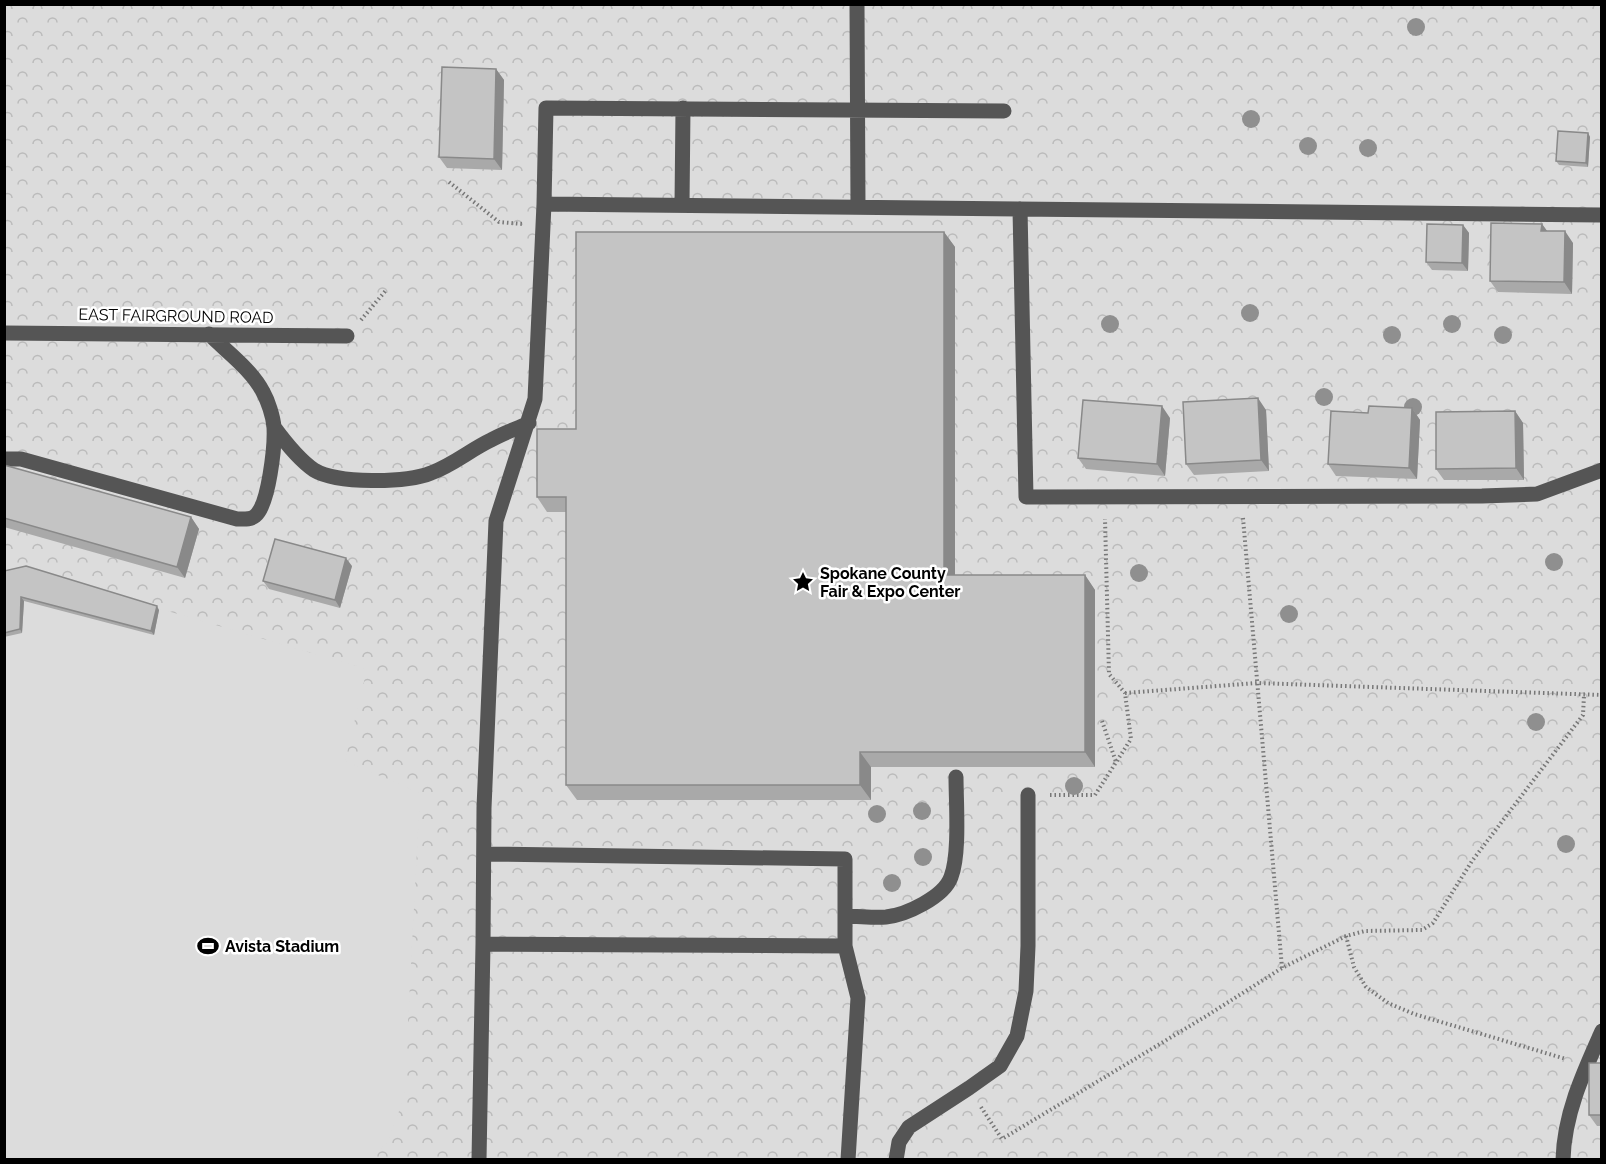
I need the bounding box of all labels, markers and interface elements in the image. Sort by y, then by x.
street label: EAST FAIRGROUND ROAD [78,305,274,327]
place label: Spokane County Fair & Expo Center [820,564,960,601]
place icon: Spokane County Fair & Expo Center [791,570,815,594]
sports icon: Avista Stadium [196,934,220,958]
place label: Avista Stadium [225,937,339,956]

